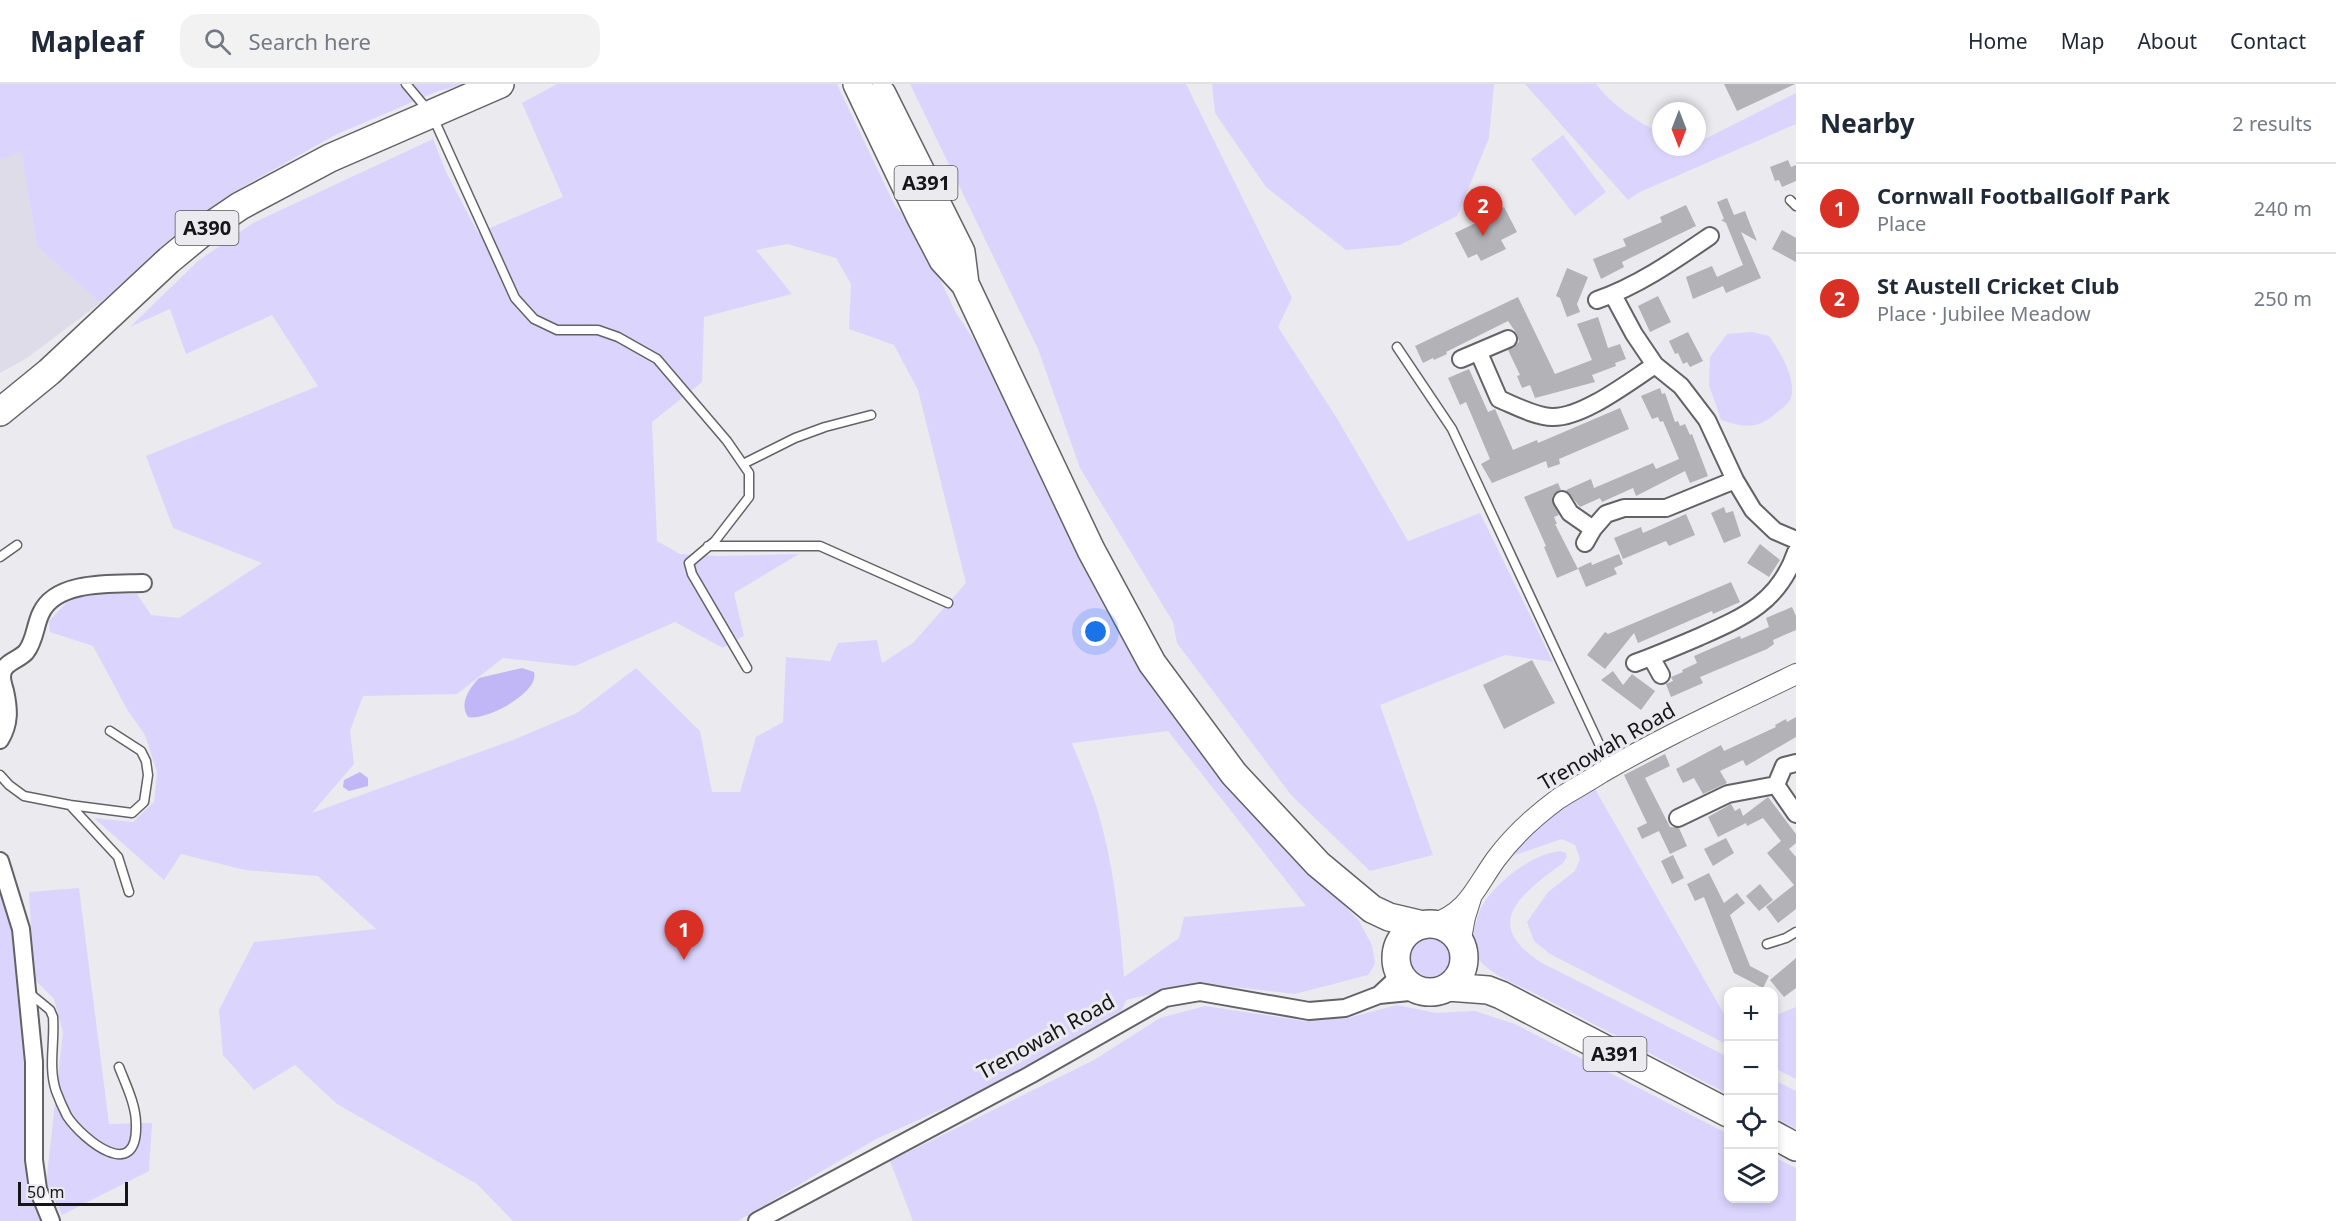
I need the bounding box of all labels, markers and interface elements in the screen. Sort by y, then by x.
search box [180,14,600,68]
text: Mapleaf [30,22,144,60]
icon: search [201,25,234,58]
text: Search here [249,26,371,56]
text: Home [1968,27,2028,55]
text: Map [2061,27,2104,55]
text: About [2137,27,2197,55]
text: Contact [2230,27,2306,55]
north arrow [1652,102,1706,156]
text: Nearby [1820,105,1915,141]
text: 2 results [2232,110,2312,137]
road number: A391 [894,166,958,200]
text: Cornwall FootballGolf Park [1877,180,2170,210]
pin: 2 [1464,186,1502,236]
text: 1 [1834,195,1845,222]
text: 240 m [2254,195,2312,222]
text: Place [1877,210,1926,237]
road number: A390 [176,211,238,245]
text: St Austell Cricket Club [1877,270,2119,300]
text: 2 [1834,285,1845,312]
text: 250 m [2254,285,2312,312]
text: Place · Jubilee Meadow [1877,300,2091,327]
your location [1081,617,1110,646]
street label: Trenowah Road [1533,696,1680,797]
pin: 1 [664,910,704,960]
street label: Trenowah Road [972,987,1119,1086]
map controls [1724,987,1778,1203]
button: + [1724,987,1778,1041]
road number: A391 [1584,1037,1646,1071]
button: − [1724,1041,1778,1095]
button: locate [1724,1095,1778,1149]
button: layers [1724,1149,1778,1203]
scale bar [18,1179,128,1206]
text: 50 m [27,1181,64,1203]

